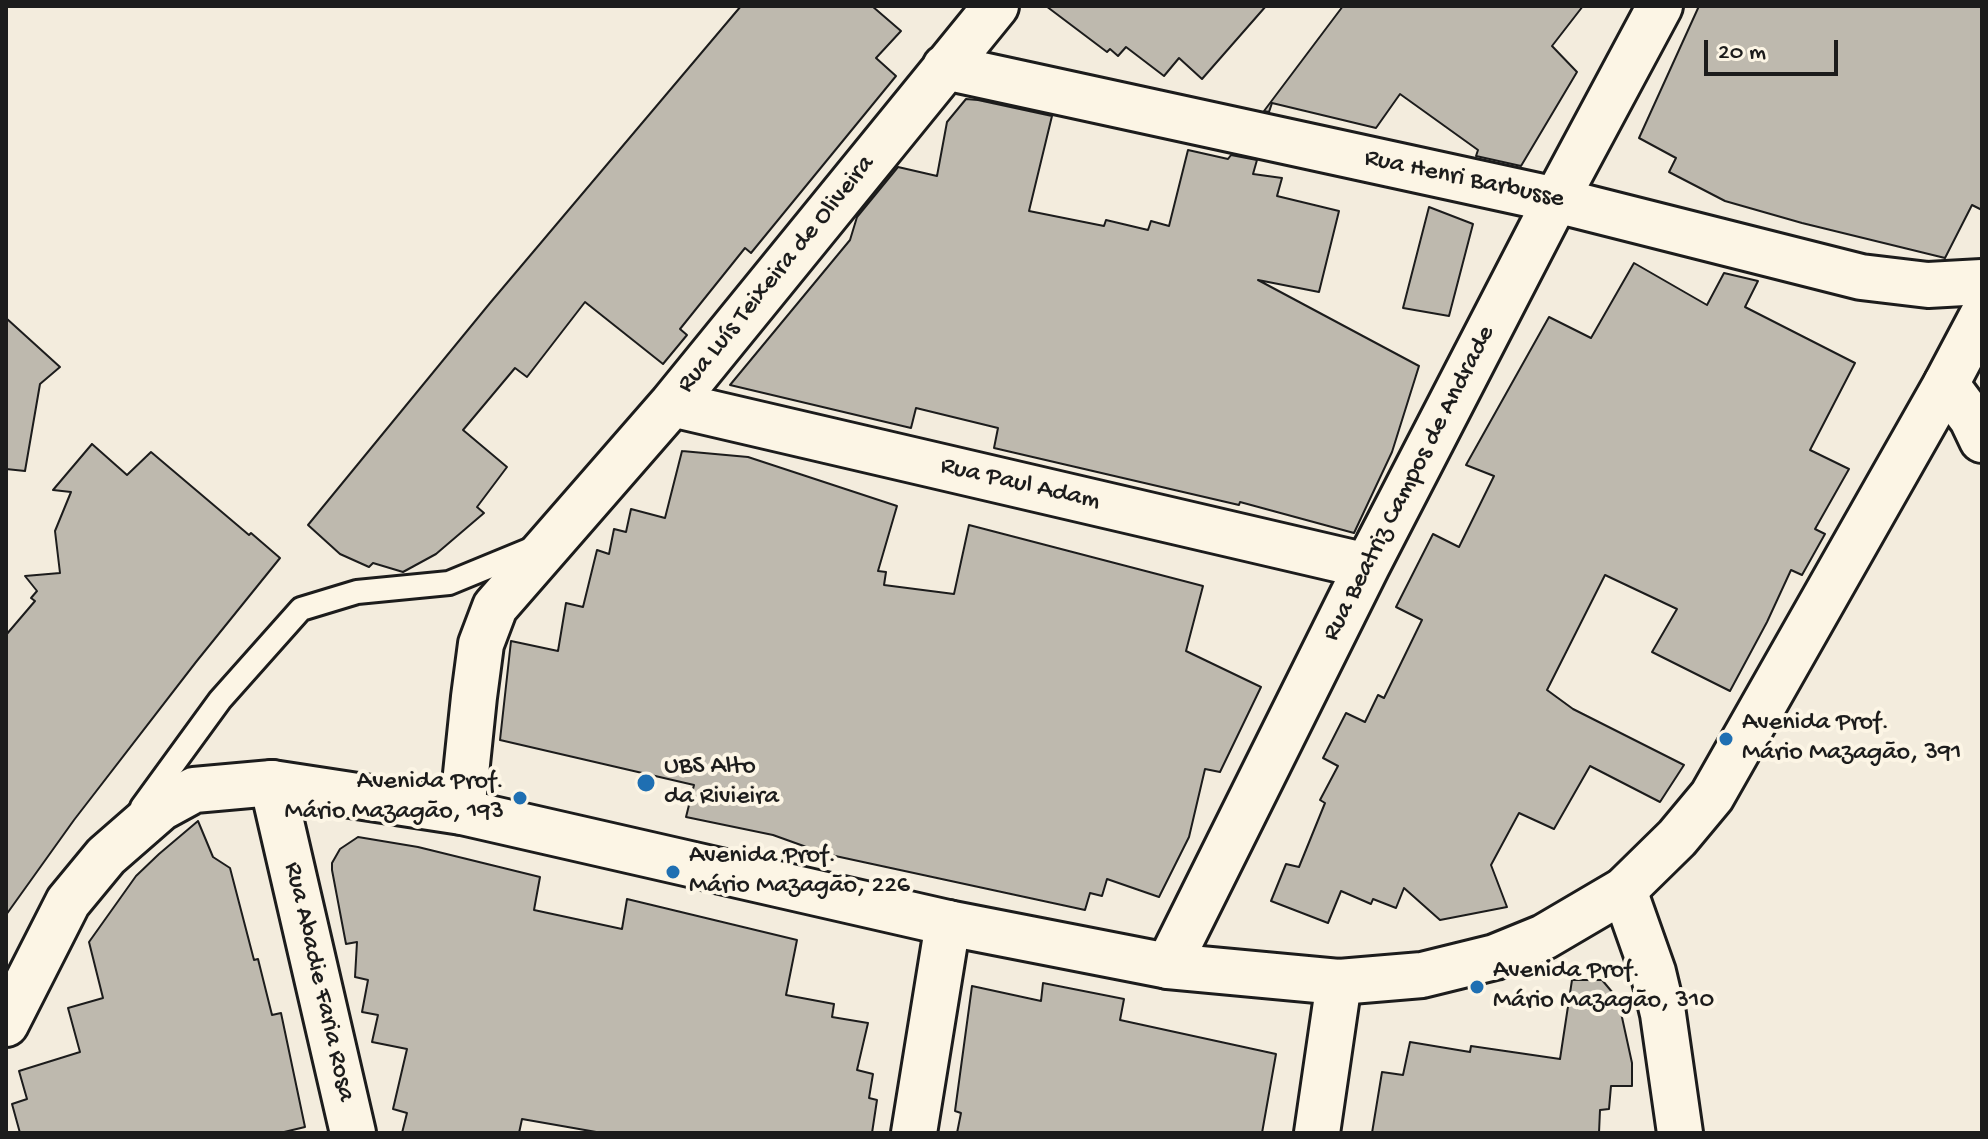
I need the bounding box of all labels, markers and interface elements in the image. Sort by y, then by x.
scale bar [1708,24,1842,74]
text: 20 m [1718,39,1766,68]
street label: Rua Henri Barbusse [1361,144,1567,216]
street label: Rua Luís Teixeira de Oliveira [671,150,883,400]
street label: Rua Beatriz Campos de Andrade [1317,321,1503,647]
street label: Rua Paul Adam [937,451,1103,519]
place label: Avenida Prof. Mário Mazagão, 391 [1742,708,1961,770]
marker: Avenida Prof. Mário Mazagão, 391 [1717,730,1735,748]
place label: UBS Alto da Rivieira [664,752,779,814]
place label: Avenida Prof. Mário Mazagão, 193 [285,767,504,828]
marker: UBS Alto da Rivieira [635,772,657,794]
marker: Avenida Prof. Mário Mazagão, 193 [511,789,529,807]
place label: Avenida Prof. Mário Mazagão, 226 [689,841,910,902]
street label: Rua Abadie Faria Rosa [275,859,361,1105]
marker: Avenida Prof. Mário Mazagão, 226 [664,863,682,881]
place label: Avenida Prof. Mário Mazagão, 310 [1493,956,1714,1018]
marker: Avenida Prof. Mário Mazagão, 310 [1468,978,1486,996]

